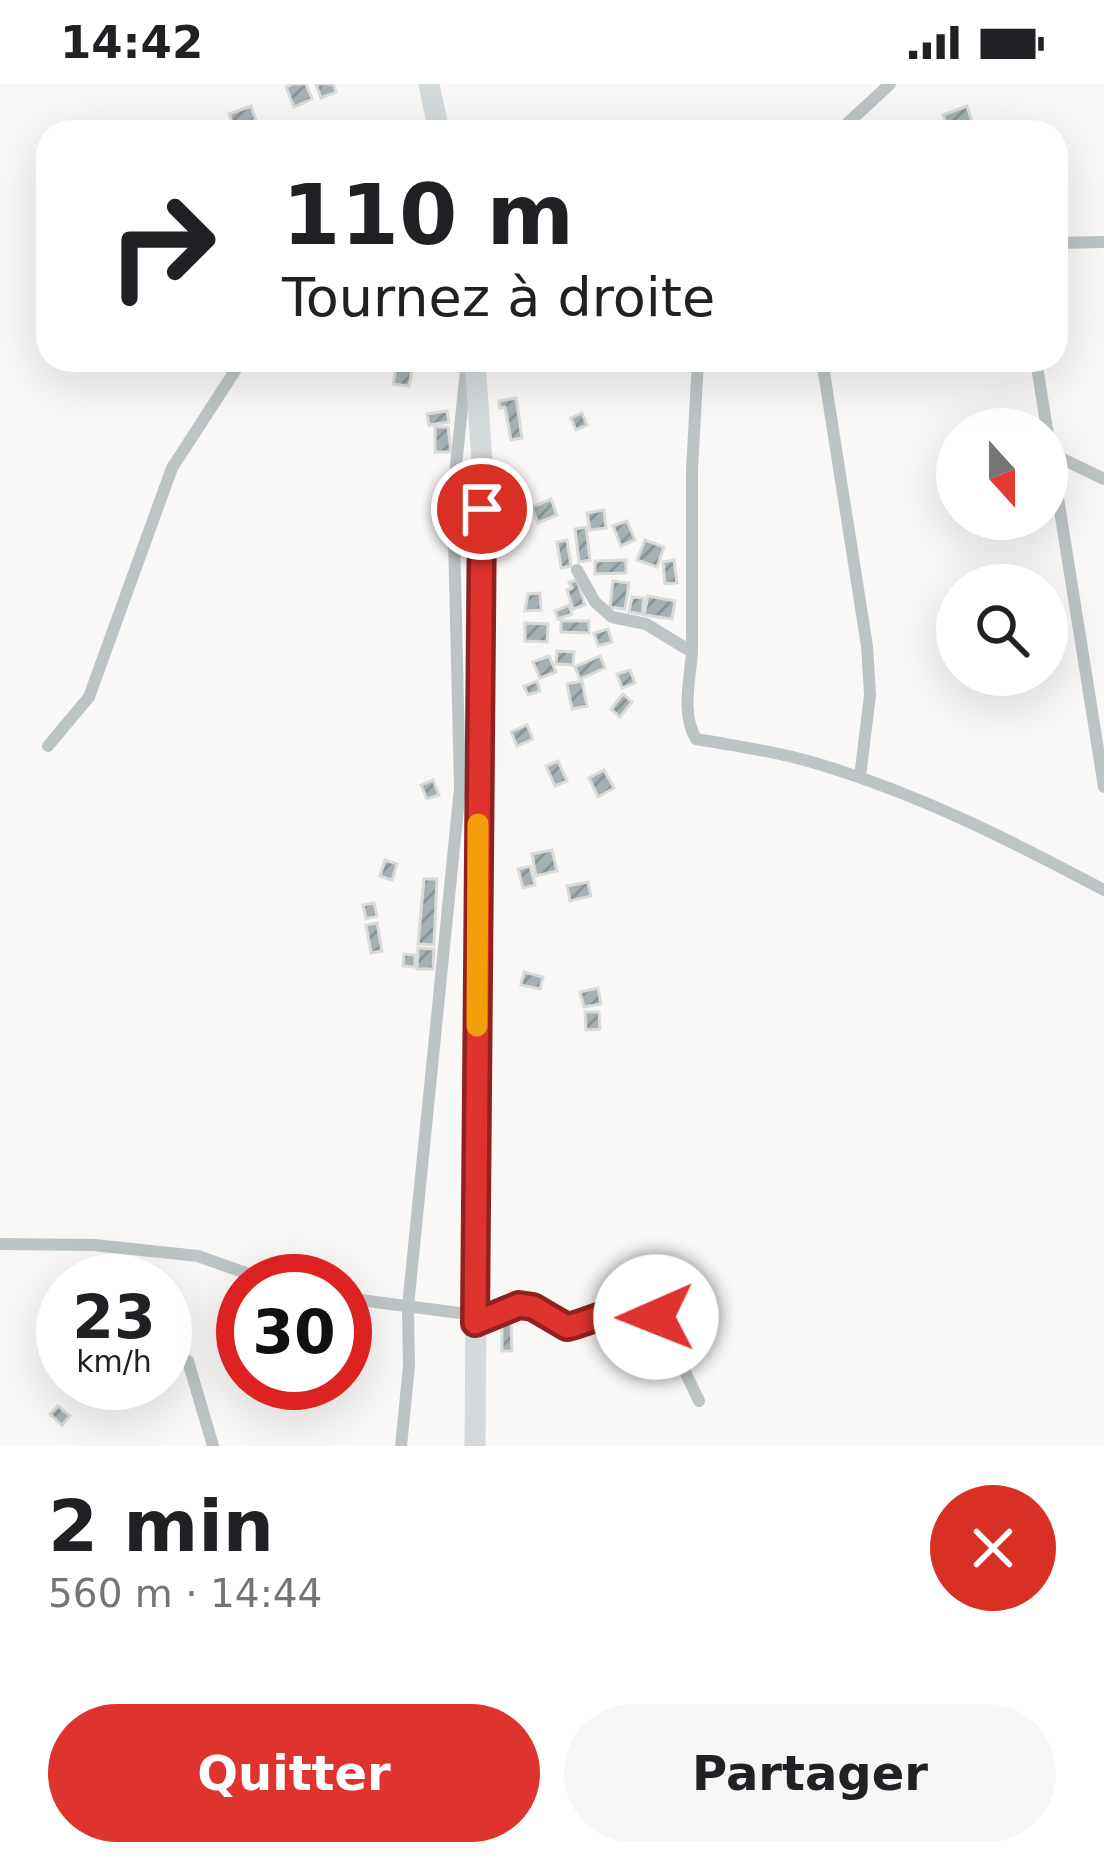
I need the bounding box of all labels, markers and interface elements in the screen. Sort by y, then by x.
text: 14:42 [60,16,203,69]
text: 110 m [282,166,574,264]
icon: right [84,168,240,324]
text: Tournez à droite [282,266,715,329]
north arrow [936,408,1068,540]
map controls [936,408,1068,696]
pin [431,458,533,560]
icon: arrive [449,476,515,542]
button: search [936,564,1068,696]
speed limit sign: 30 [216,1254,372,1410]
position arrow [593,1254,719,1380]
text: 23 [72,1282,156,1352]
text: km/h [76,1344,152,1379]
text: 2 min [48,1484,274,1568]
button: close [930,1485,1056,1611]
text: 560 m · 14:44 [48,1571,322,1616]
button: Quitter [48,1704,540,1842]
button: Partager [564,1704,1056,1842]

